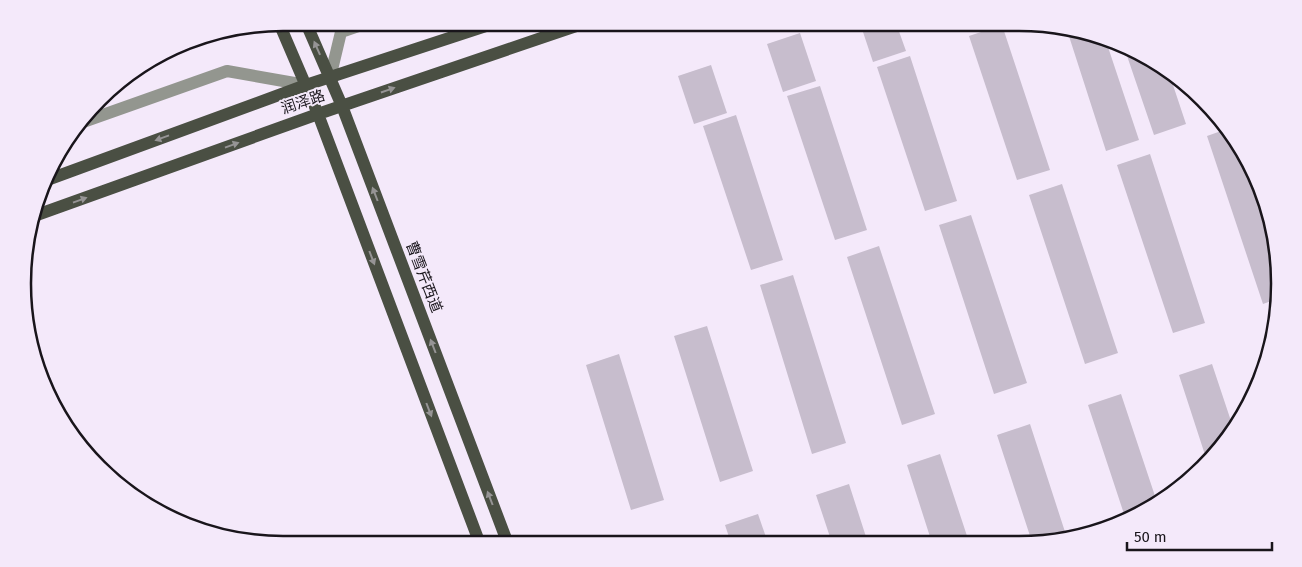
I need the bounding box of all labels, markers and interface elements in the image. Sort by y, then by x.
one-way arrow [313,41,321,55]
street label: 润泽路 [279,86,327,118]
one-way arrow [381,86,396,93]
one-way arrow [154,134,169,142]
one-way arrow [225,141,240,148]
one-way arrow [371,187,379,201]
one-way arrow [72,196,87,203]
street label: 曹雪芹西道 [402,239,446,315]
one-way arrow [369,250,376,265]
one-way arrow [429,338,437,353]
one-way arrow [426,402,434,417]
one-way arrow [486,490,494,505]
scale bar [1127,520,1272,552]
text: 50 m [1134,528,1167,546]

